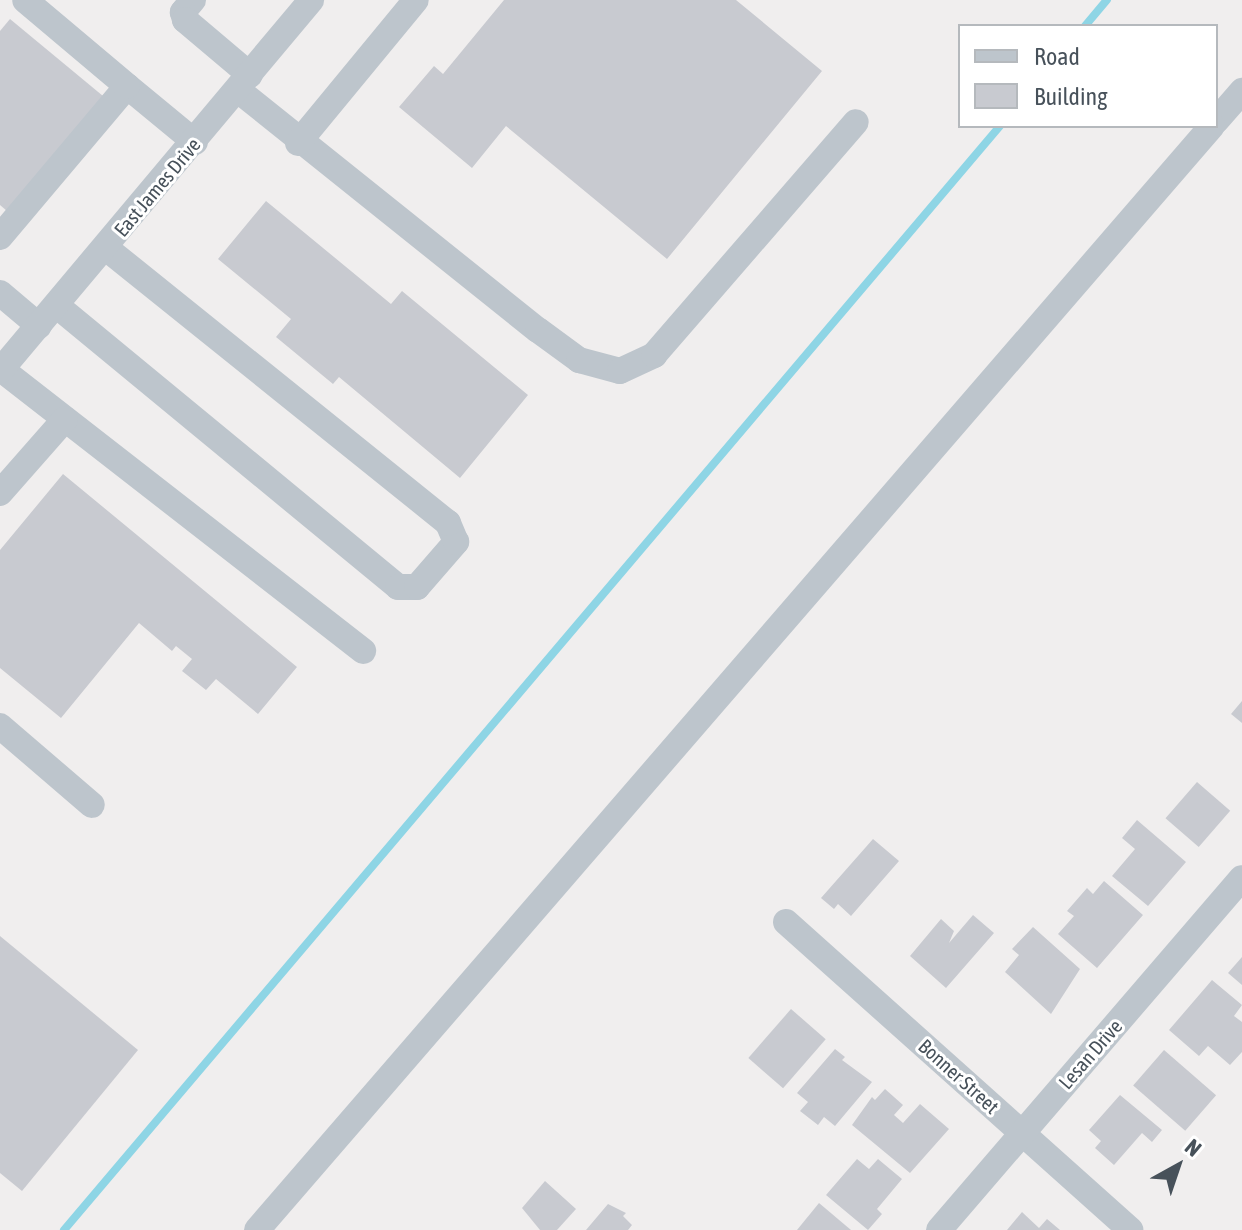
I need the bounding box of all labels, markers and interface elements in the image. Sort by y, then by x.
legend [958,24,1218,128]
text: Road [1034,43,1080,70]
text: Building [1034,83,1107,110]
street label: East James Drive [109,133,205,241]
street label: Lesan Drive [1053,1014,1127,1094]
street label: Bonner Street [914,1034,1004,1118]
north arrow [1138,1126,1218,1206]
text: N [1180,1133,1207,1162]

